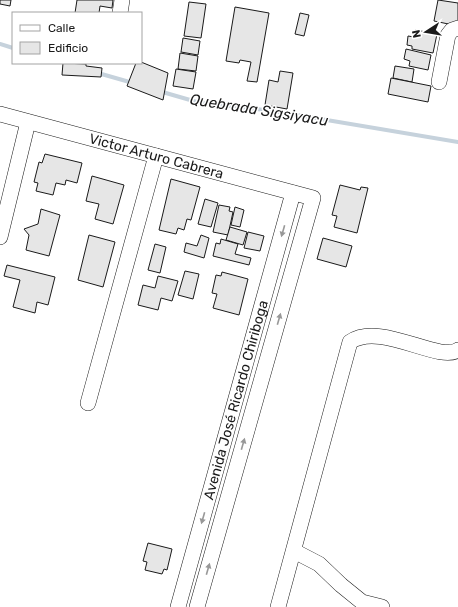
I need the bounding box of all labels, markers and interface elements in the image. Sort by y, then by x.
legend [12,12,142,64]
north arrow [406,12,446,52]
text: Calle [48,21,75,35]
text: N [410,29,424,39]
text: Edificio [48,41,88,55]
water label: Quebrada Sigsiyacu [188,90,330,130]
street label: Victor Arturo Cabrera [87,130,226,182]
one-way arrow [280,225,286,237]
street label: Avenida José Ricardo Chiriboga [200,298,271,502]
one-way arrow [276,313,282,325]
one-way arrow [241,438,247,451]
one-way arrow [200,512,206,524]
one-way arrow [205,563,211,575]

